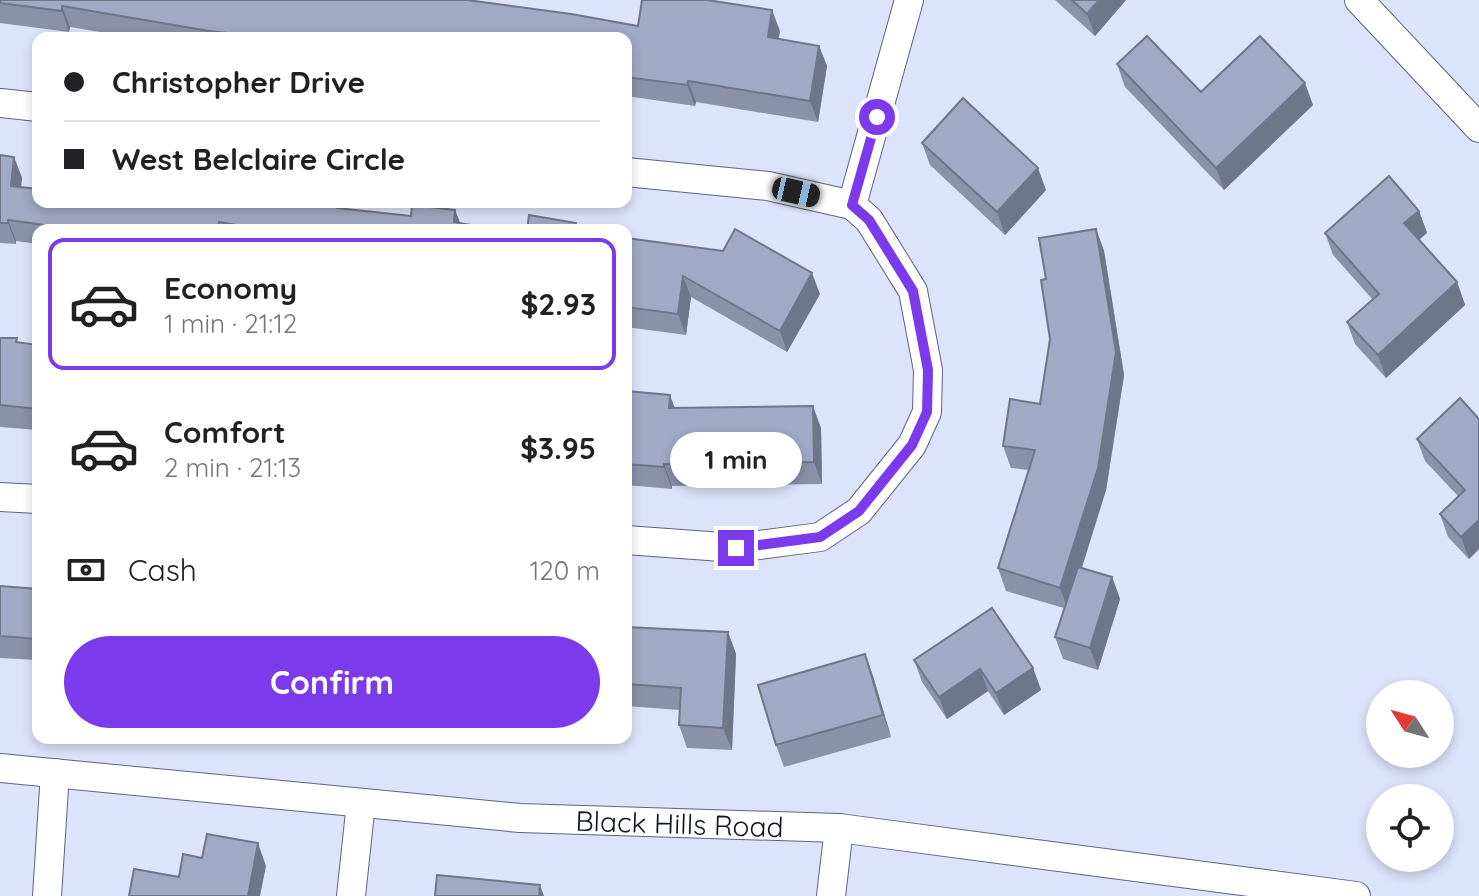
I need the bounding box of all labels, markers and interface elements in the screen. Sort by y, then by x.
text: Christopher Drive [112,63,365,101]
route start [859,99,895,135]
text: West Belclaire Circle [112,140,405,178]
car [770,175,822,209]
icon: car [68,268,140,340]
text: Economy [164,269,297,307]
text: $2.93 [520,285,596,323]
text: 1 min · 21:12 [164,307,297,340]
icon: car [68,412,140,484]
text: Comfort [164,413,285,451]
text: $3.95 [520,429,596,467]
callout: 1 min [670,432,802,488]
text: 1 min [705,443,768,476]
text: 2 min · 21:13 [164,451,301,484]
route end [718,530,754,566]
icon: cash [64,548,108,592]
text: Cash [128,551,197,589]
text: 120 m [530,554,600,587]
button: Confirm [64,636,600,728]
north arrow [1366,680,1454,768]
map controls [1366,680,1454,872]
button: locate [1366,784,1454,872]
street label: Black Hills Road [575,802,784,844]

